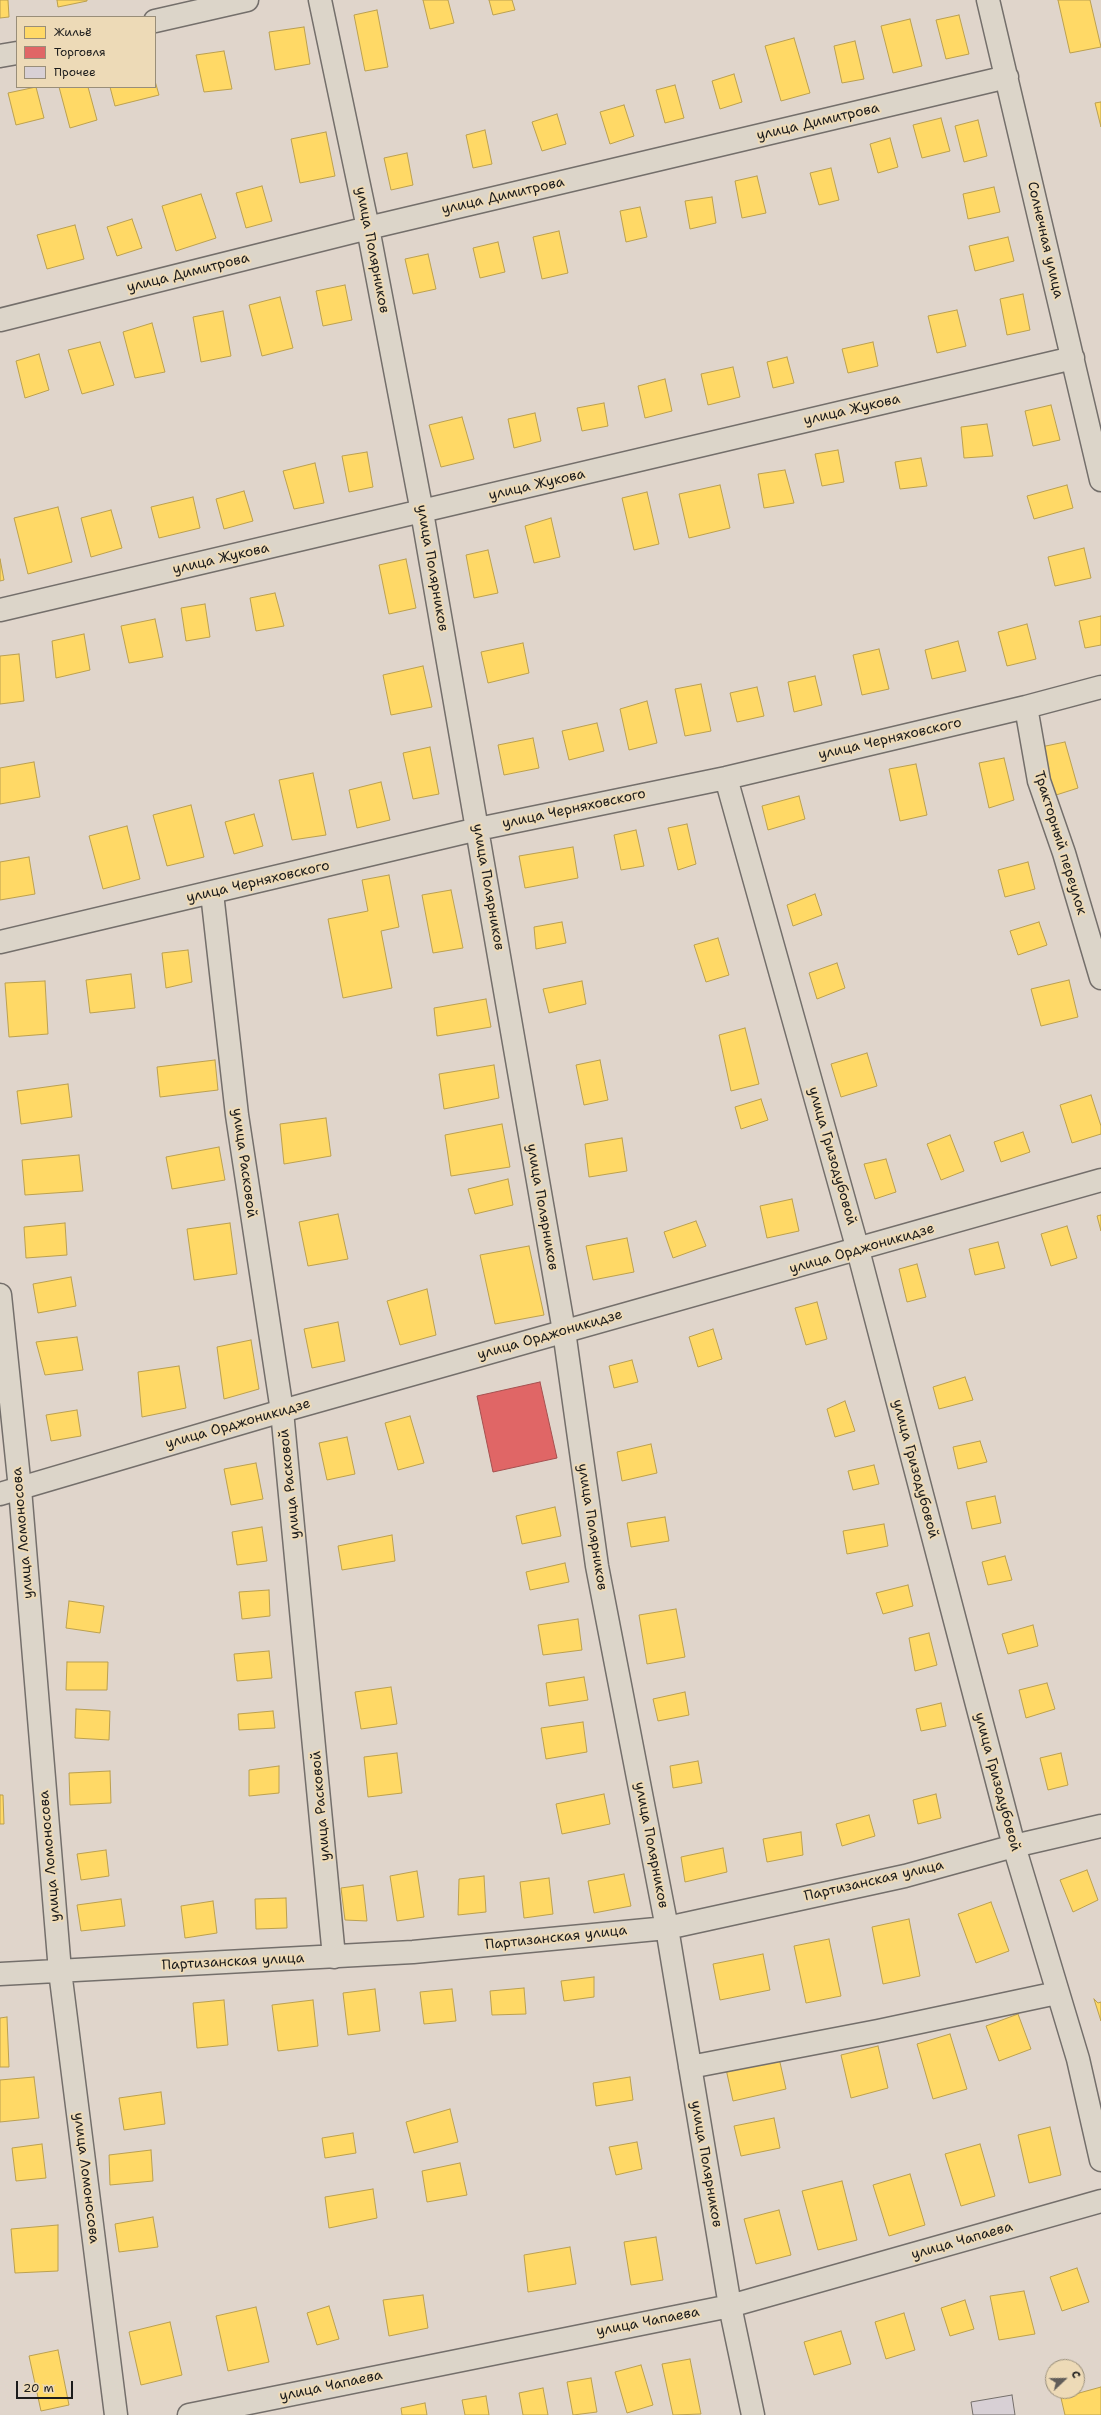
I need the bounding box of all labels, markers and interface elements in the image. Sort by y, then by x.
legend [16,16,156,88]
text: Жильё [54,24,92,40]
text: Торговля [54,44,106,60]
text: Прочее [54,64,96,80]
street label: улица Димитрова [755,100,881,144]
street label: улица Димитрова [440,174,566,218]
street label: Солнечная улица [1023,180,1067,300]
street label: улица Полярников [352,185,392,315]
street label: улица Димитрова [125,250,251,296]
street label: улица Жукова [802,391,902,429]
street label: улица Жукова [487,466,587,504]
street label: улица Полярников [413,503,451,633]
street label: улица Жукова [171,540,271,578]
street label: улица Черняховского [817,714,963,764]
street label: Тракторный переулок [1030,769,1090,917]
street label: улица Черняховского [501,786,647,832]
street label: улица Полярников [469,822,507,952]
street label: улица Черняховского [185,857,331,907]
street label: улица Гризодубовой [804,1085,860,1227]
street label: улица Расковой [228,1107,260,1219]
street label: улица Полярников [523,1142,561,1272]
street label: улица Орджоникидзе [788,1220,936,1278]
street label: улица Орджоникидзе [476,1306,624,1364]
street label: улица Орджоникидзе [164,1395,312,1453]
street label: улица Гризодубовой [888,1398,942,1540]
street label: улица Расковой [276,1428,304,1540]
street label: улица Полярников [574,1462,610,1592]
street label: улица Ломоносова [9,1467,37,1599]
street label: улица Гризодубовой [970,1711,1024,1853]
street label: улица Расковой [308,1750,334,1862]
street label: улица Полярников [631,1780,671,1910]
street label: улица Ломоносова [36,1790,64,1922]
street label: Партизанская улица [803,1857,945,1905]
street label: Партизанская улица [484,1922,628,1954]
street label: Партизанская улица [161,1950,305,1974]
street label: улица Полярников [687,2099,725,2229]
street label: улица Ломоносова [70,2112,102,2244]
street label: улица Чапаева [909,2219,1015,2263]
street label: улица Чапаева [595,2304,701,2340]
north arrow [1045,2359,1085,2399]
street label: улица Чапаева [278,2367,384,2405]
text: С [1067,2369,1084,2381]
scale bar [18,2373,75,2399]
text: 20 m [23,2380,54,2396]

